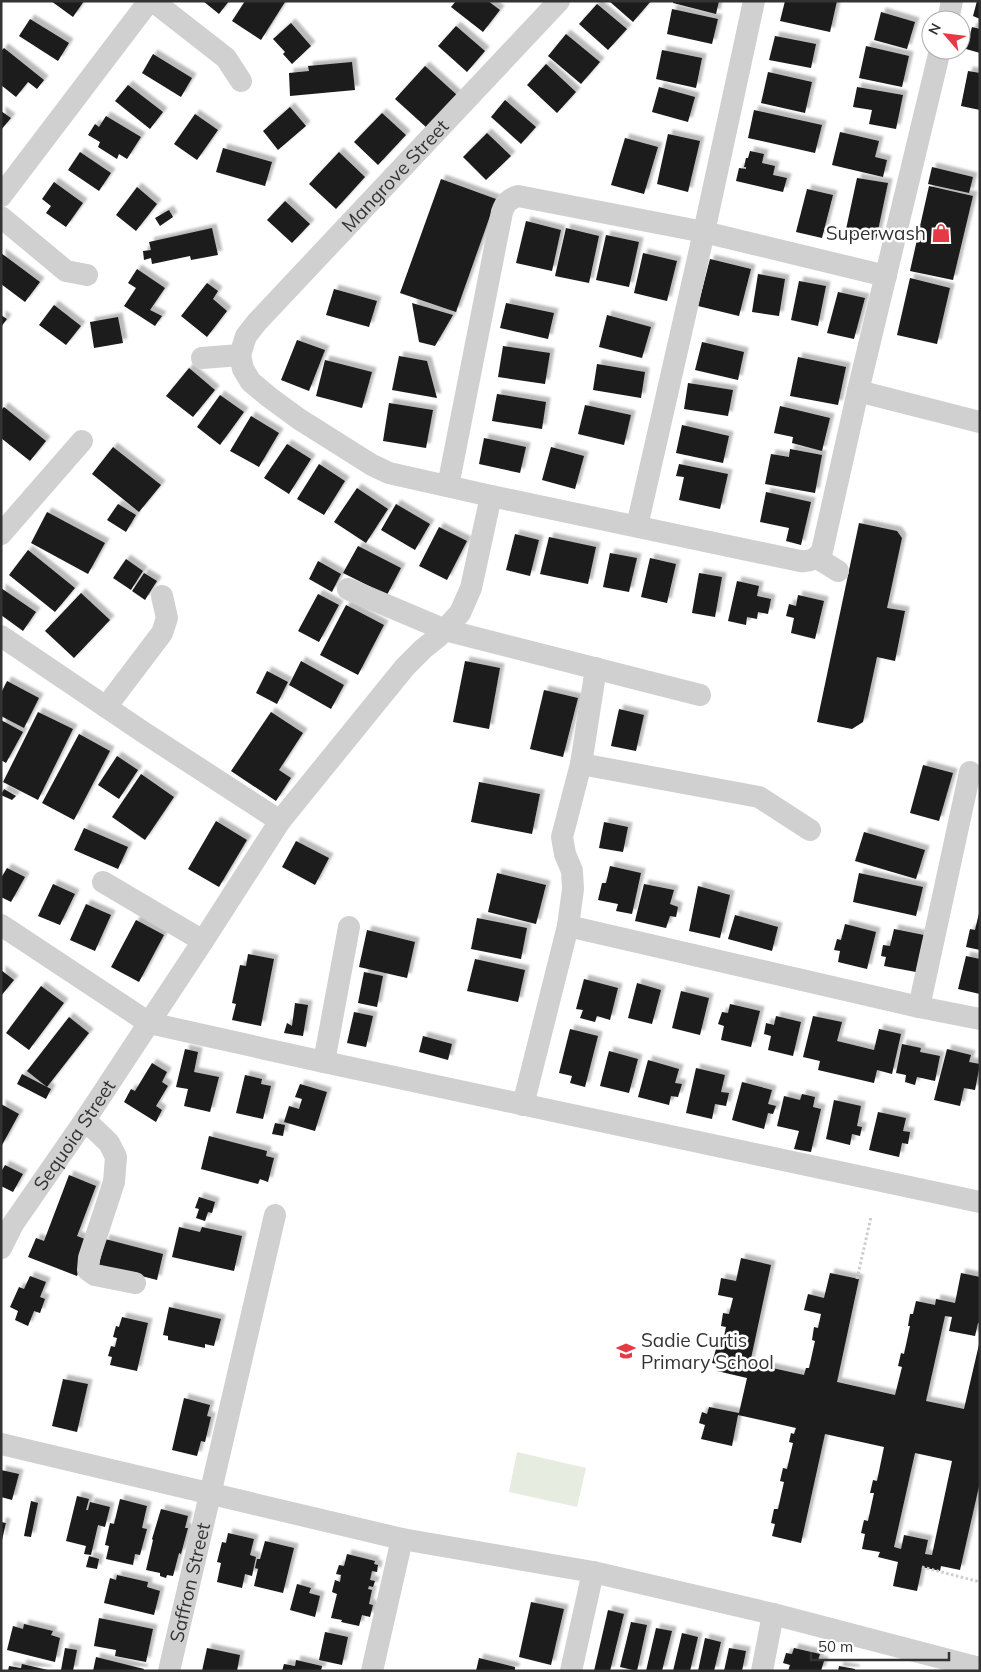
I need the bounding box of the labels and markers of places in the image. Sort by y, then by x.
place label: Superwash [826,221,926,245]
shop icon: Superwash [930,222,952,244]
place label: Sadie Curtis Primary School [641,1328,774,1374]
school or university icon: Sadie Curtis Primary School [615,1340,637,1362]

